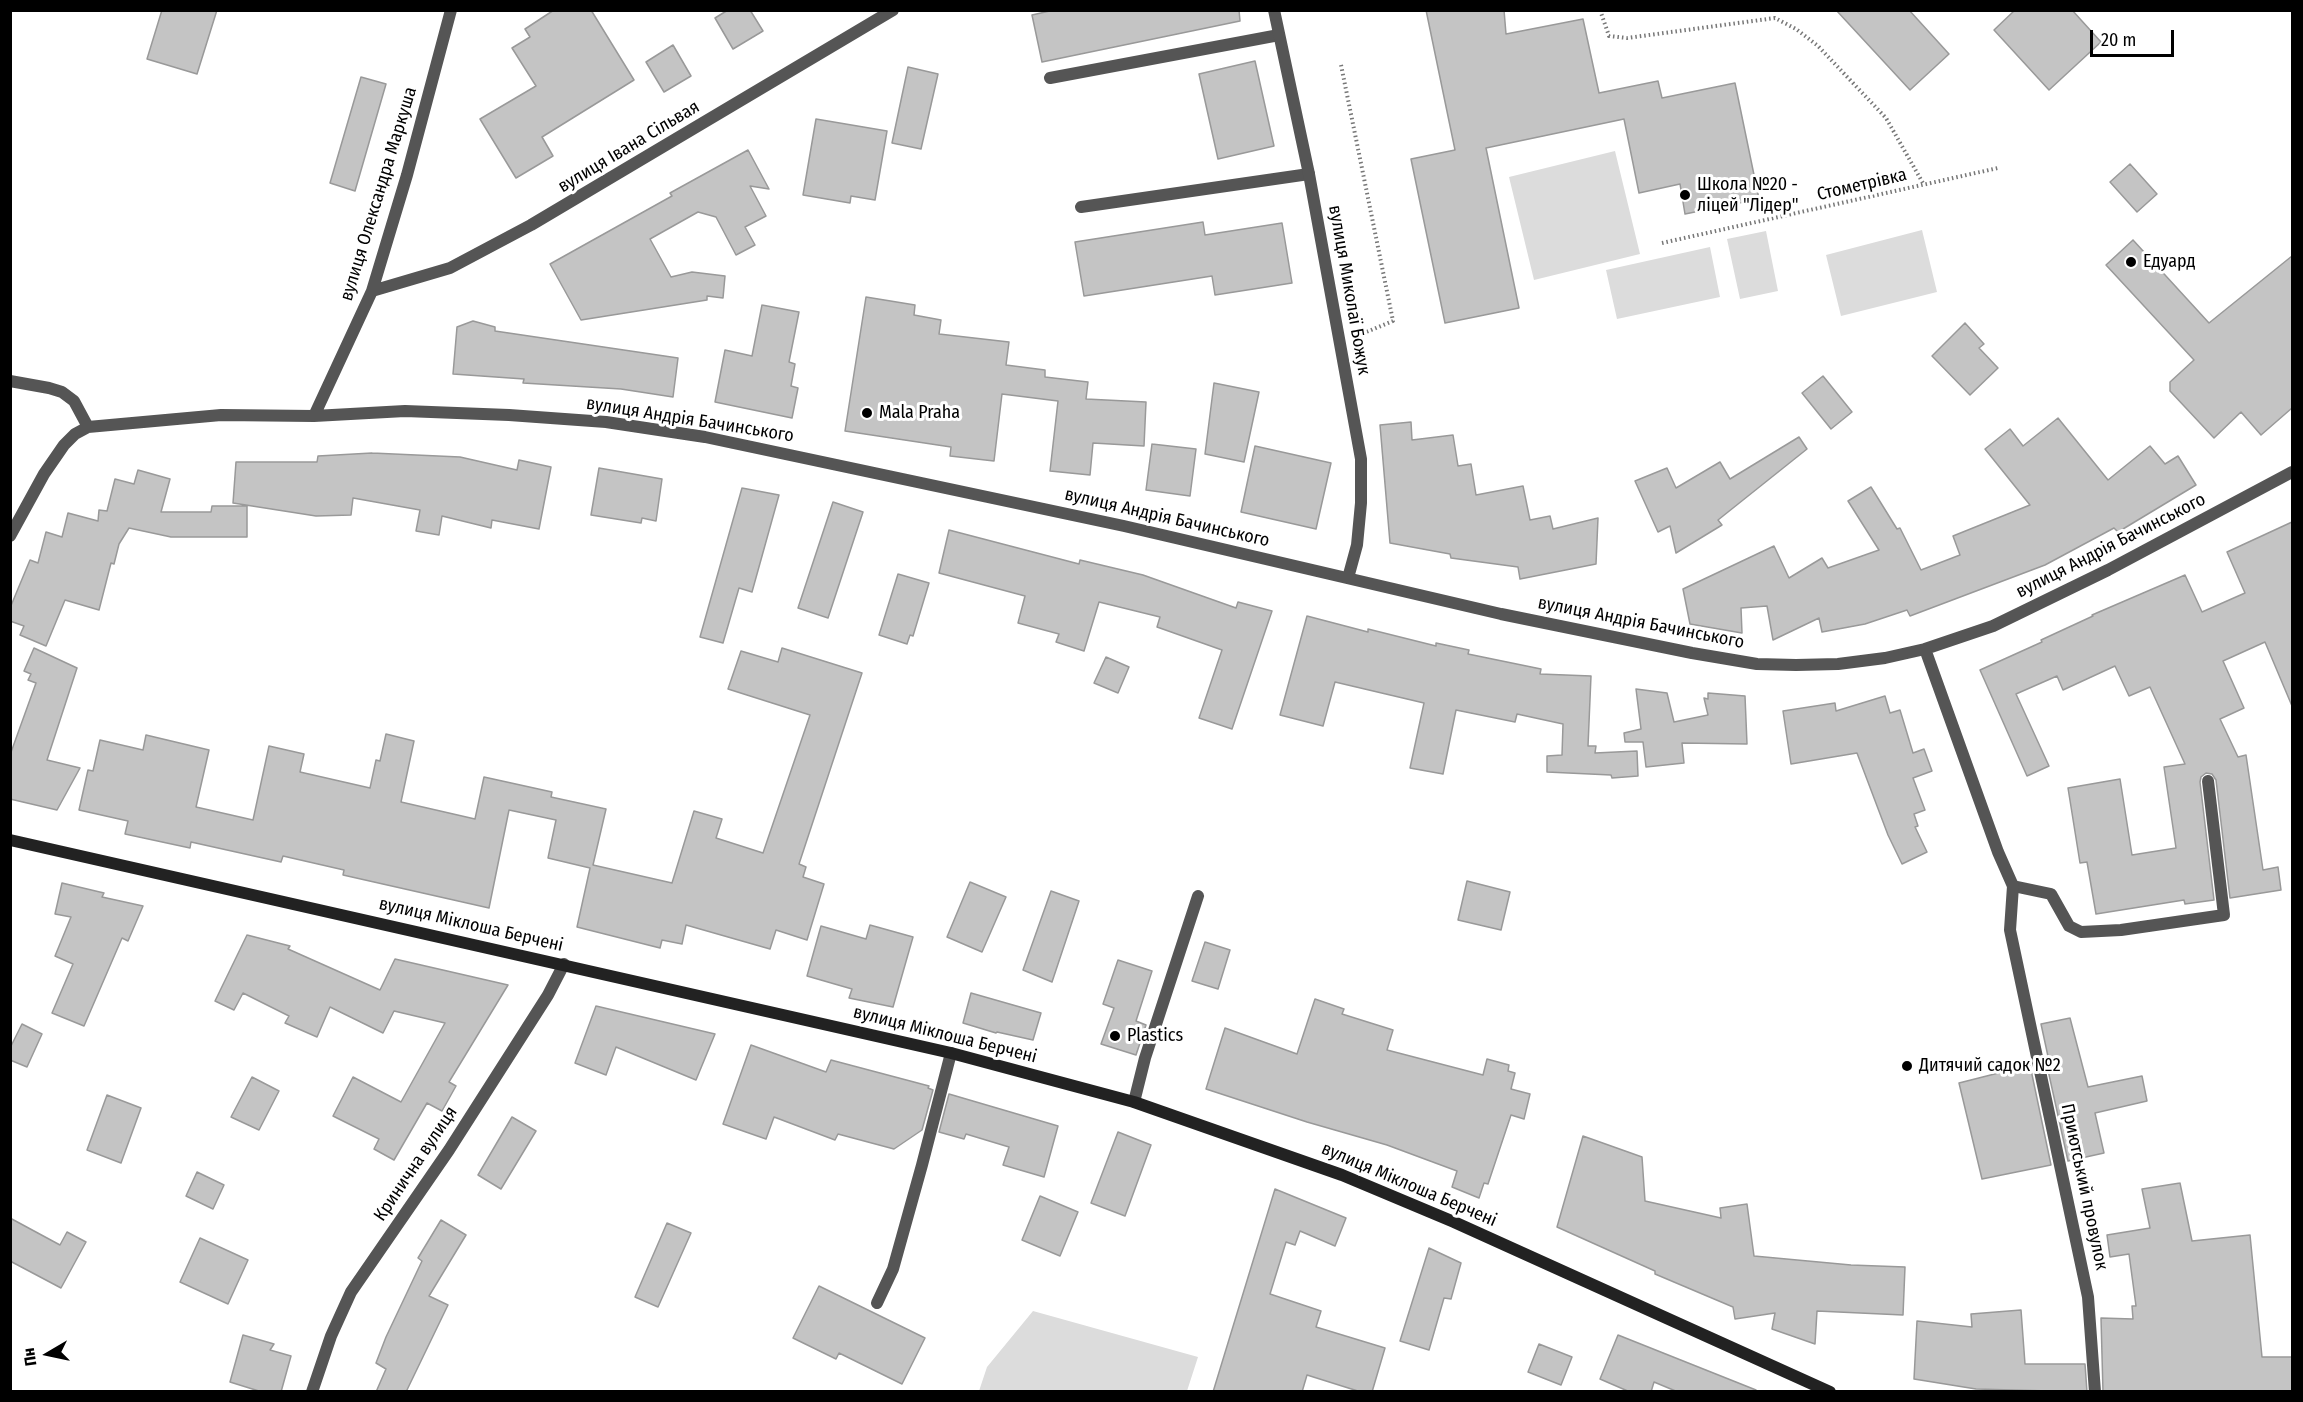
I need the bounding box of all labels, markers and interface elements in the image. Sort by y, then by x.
scale bar [2093,18,2177,56]
text: 20 m [2101,29,2136,51]
street label: вулиця Олександра Маркуша [336,84,422,304]
street label: вулиця Івана Сільвая [554,96,704,198]
street label: Стометрівка [1815,164,1909,206]
place label: Школа №20 - ліцей "Лідер" [1697,174,1798,216]
marker: Школа №20 - ліцей "Лідер" [1678,188,1692,202]
street label: вулиця Миколаї Божук [1323,204,1375,376]
place label: Едуард [2143,251,2196,273]
marker: Едуард [2124,255,2138,269]
street label: вулиця Андрія Бачинського [585,393,795,447]
place label: Mala Praha [879,402,960,424]
marker: Mala Praha [860,406,874,420]
street label: вулиця Андрія Бачинського [1062,484,1272,552]
street label: вулиця Андрія Бачинського [2013,489,2209,603]
street label: вулиця Андрія Бачинського [1536,592,1746,654]
street label: вулиця Міклоша Берчені [377,893,565,957]
street label: вулиця Міклоша Берчені [851,1002,1039,1068]
place label: Plastics [1127,1025,1183,1047]
marker: Plastics [1108,1029,1122,1043]
place label: Дитячий садок №2 [1919,1055,2061,1077]
marker: Дитячий садок №2 [1900,1059,1914,1073]
street label: Приютський провулок [2056,1102,2112,1272]
street label: Кринична вулиця [370,1103,462,1225]
street label: вулиця Міклоша Берчені [1318,1138,1500,1232]
north arrow [18,1324,78,1384]
text: Пн [19,1346,41,1367]

